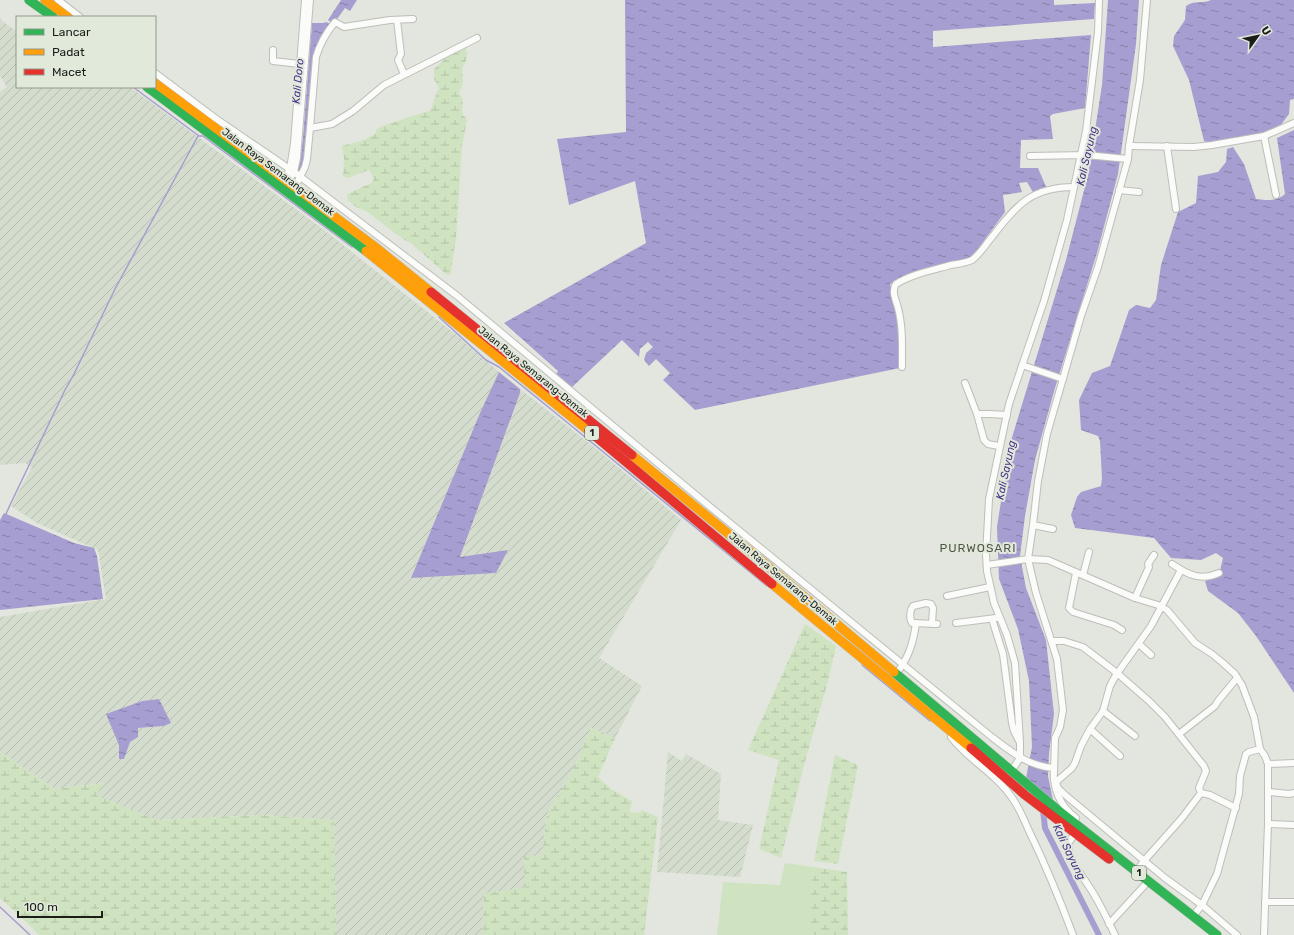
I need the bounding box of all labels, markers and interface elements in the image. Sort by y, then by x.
legend [16,16,156,88]
north arrow [1238,16,1278,56]
text: U [1258,24,1274,38]
text: Lancar [52,25,91,39]
text: Padat [52,45,85,59]
water label: Kali Doro [290,58,306,104]
text: Macet [52,65,86,79]
water label: Kali Sayung [1074,125,1100,187]
street label: Jalan Raya Semarang-Demak [219,126,337,219]
street label: Jalan Raya Semarang-Demak [476,324,591,421]
road number: 1 [585,426,599,440]
water label: Kali Sayung [993,439,1019,501]
street label: Jalan Raya Semarang-Demak [726,530,840,628]
district label: PURWOSARI [939,541,1017,555]
water label: Kali Sayung [1050,822,1088,882]
road number: 1 [1132,866,1146,880]
scale bar [18,893,102,919]
text: 100 m [24,900,58,914]

